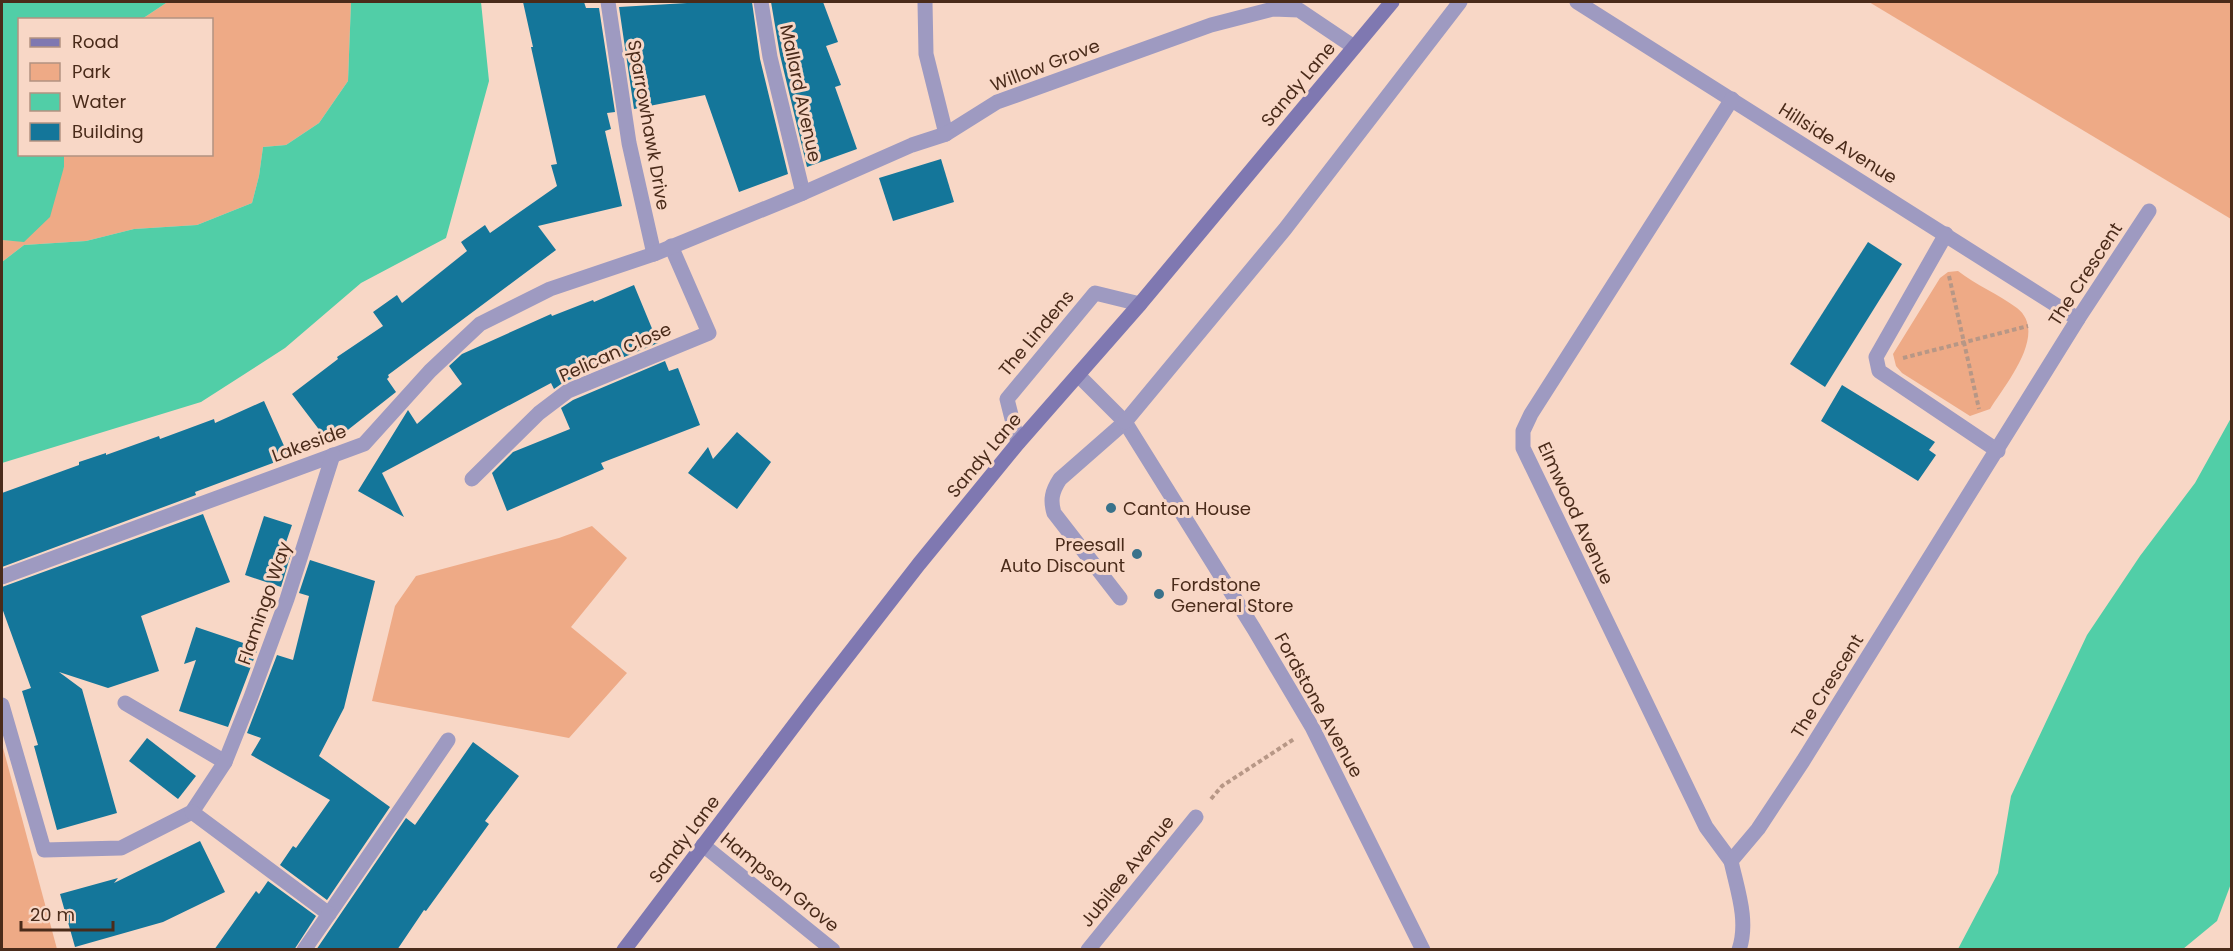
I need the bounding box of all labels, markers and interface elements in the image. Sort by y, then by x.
legend [18,18,213,156]
street label: Mallard Avenue [774,22,828,164]
text: Road [72,29,119,54]
street label: Willow Grove [987,33,1103,97]
street label: Sandy Lane [1255,36,1341,132]
street label: Sparrowhawk Drive [622,38,676,212]
text: Park [72,59,111,84]
text: Water [72,89,126,114]
street label: Hillside Avenue [1774,97,1902,189]
text: Building [72,119,144,144]
street label: The Crescent [2042,217,2128,331]
street label: The Lindens [993,285,1079,381]
street label: Pelican Close [555,316,675,388]
street label: Sandy Lane [941,407,1027,503]
street label: Lakeside [268,418,350,468]
street label: Elmwood Avenue [1532,438,1620,588]
place label: Canton House [1123,496,1251,521]
marker: Canton House [1104,501,1118,515]
place label: Preesall Auto Discount [1000,532,1125,578]
street label: Flamingo Way [231,538,297,668]
marker: Preesall Auto Discount [1130,547,1144,561]
place label: Fordstone General Store [1171,572,1293,618]
marker: Fordstone General Store [1152,587,1166,601]
street label: Fordstone Avenue [1269,628,1369,782]
street label: The Crescent [1785,629,1869,743]
street label: Sandy Lane [643,790,725,888]
street label: Jubilee Avenue [1074,810,1180,932]
street label: Hampson Grove [715,826,845,938]
scale bar [21,894,112,932]
text: 20 m [30,902,75,927]

